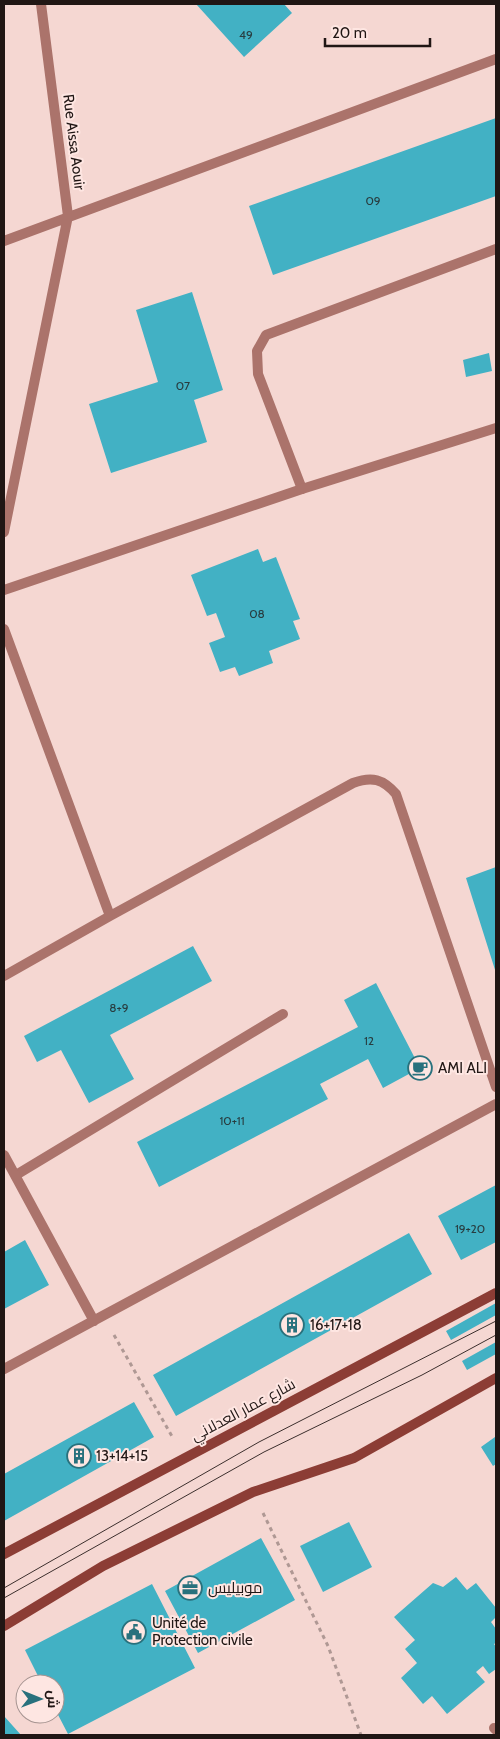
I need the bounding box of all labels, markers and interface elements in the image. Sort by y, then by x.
scale bar [325,15,430,47]
text: 20 m [332,24,367,42]
house number: 49 [239,27,253,42]
street label: Rue Aissa Aouir [59,93,89,191]
house number: 09 [365,193,381,208]
house number: 07 [176,378,190,393]
house number: 08 [249,606,265,621]
house number: 8+9 [109,1000,129,1015]
house number: 12 [364,1033,374,1048]
cafe icon: AMI ALI [407,1055,433,1081]
place label: AMI ALI [438,1059,487,1077]
house number: 10+11 [219,1113,245,1128]
house number: 19+20 [455,1221,485,1236]
building icon: 16+17+18 [279,1312,305,1338]
place label: 16+17+18 [310,1316,362,1334]
street label: شارع عمار العدلاني [188,1375,300,1448]
building icon: 13+14+15 [66,1443,92,1469]
place label: 13+14+15 [96,1447,148,1465]
office icon: موبيليس [177,1575,203,1601]
place label: موبيليس [208,1579,262,1598]
place label: Unité de Protection civile [152,1614,253,1649]
public building icon: Unité de Protection civile [121,1619,147,1645]
north arrow [15,1674,65,1724]
text: ش [44,1690,62,1708]

